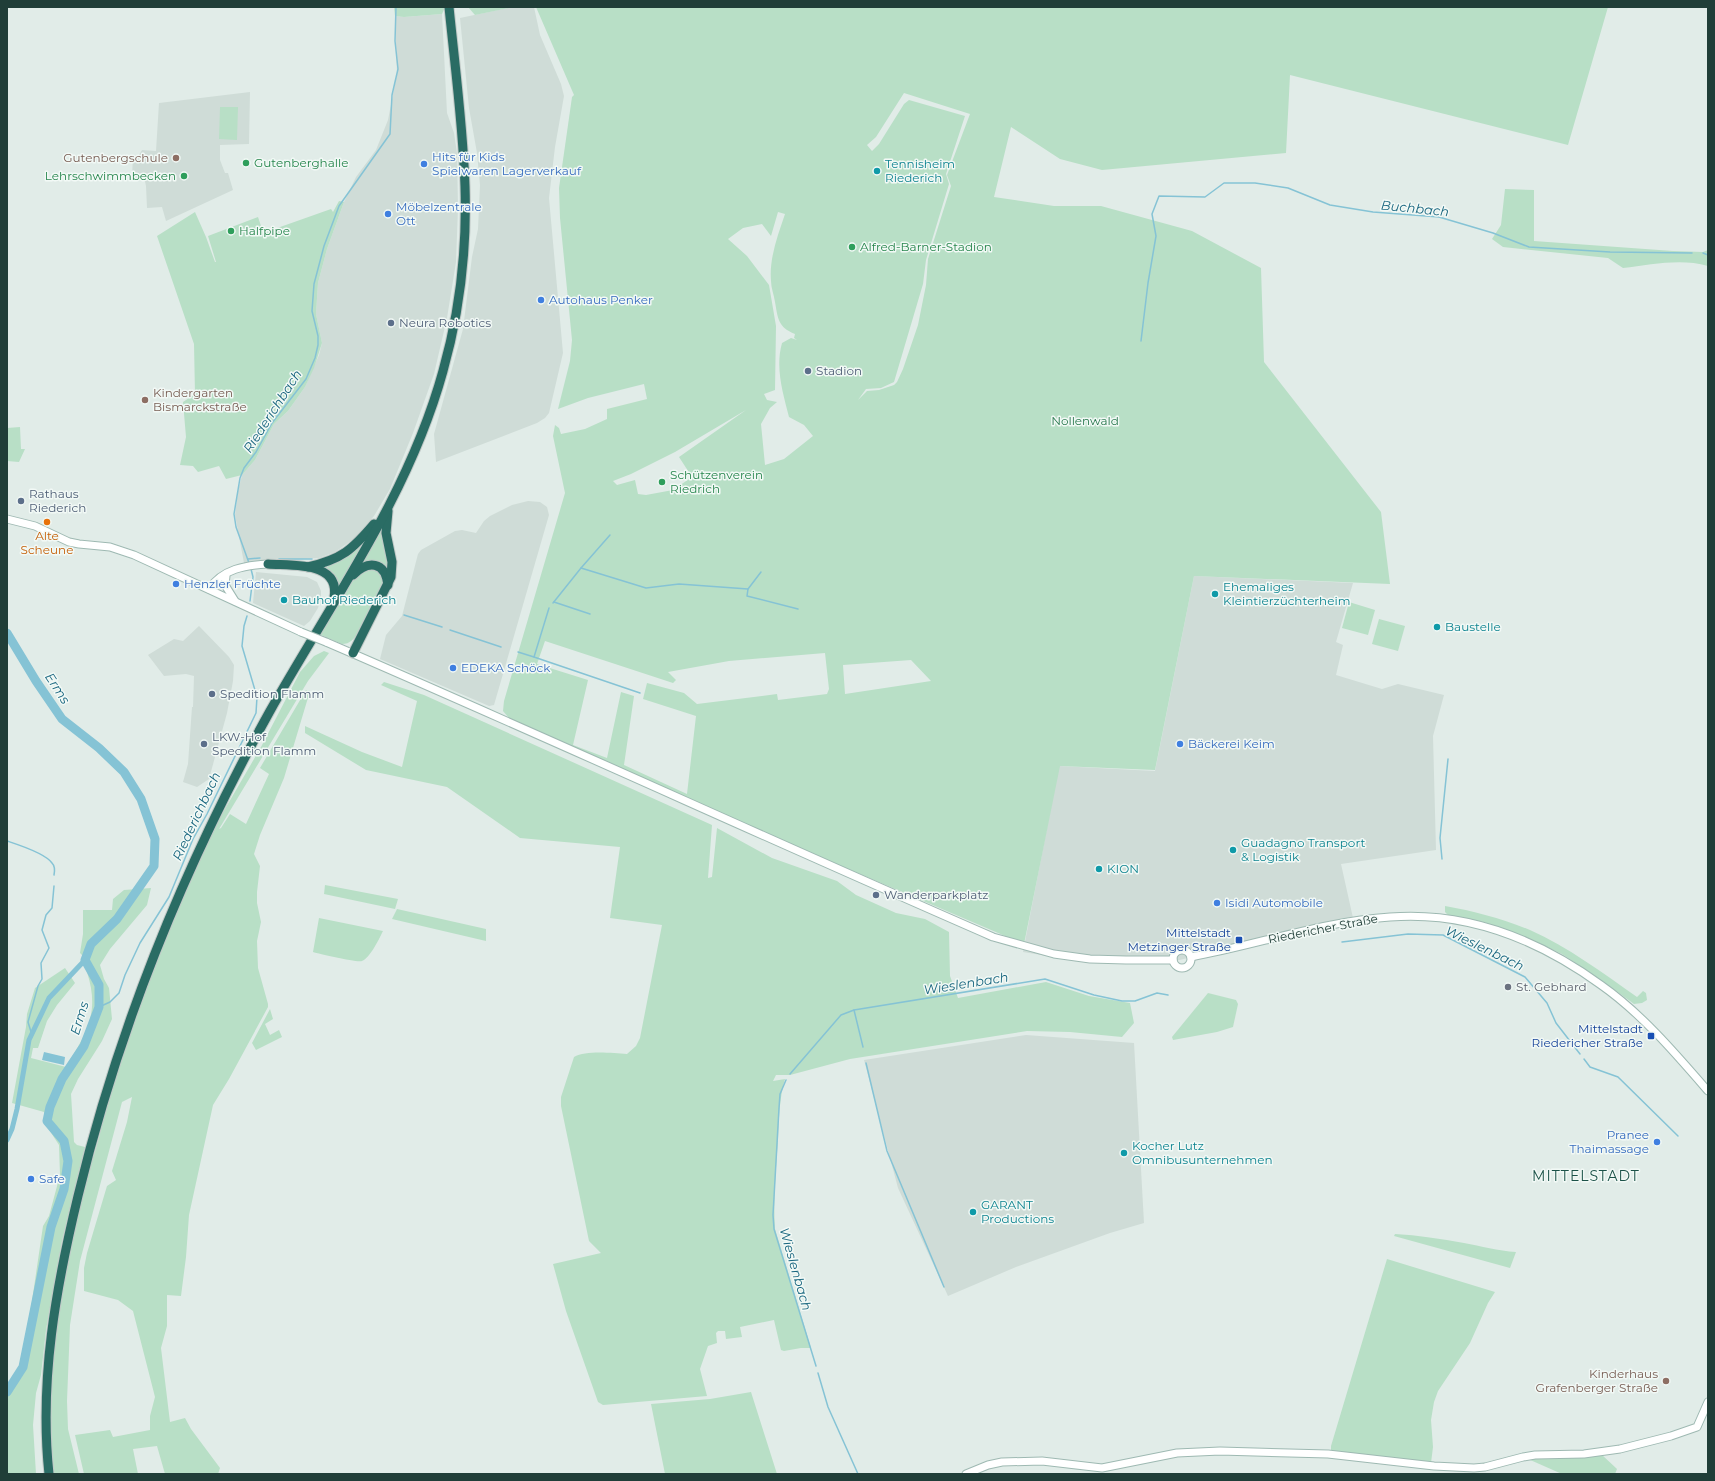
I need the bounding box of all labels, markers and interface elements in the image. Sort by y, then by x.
place label: Hits für Kids Spielwaren Lagerverkauf [432,149,582,178]
place label: Gutenbergschule [63,150,168,165]
marker: Gutenbergschule [171,153,181,163]
place label: Gutenberghalle [254,155,349,170]
place label: Tennisheim Riederich [885,156,955,185]
marker: Gutenberghalle [241,158,251,168]
marker: Hits für Kids Spielwaren Lagerverkauf [419,159,429,169]
marker: Tennisheim Riederich [872,166,882,176]
place label: Lehrschwimmbecken [45,168,176,183]
marker: Lehrschwimmbecken [179,171,189,181]
water label: Buchbach [1380,196,1450,220]
place label: Möbelzentrale Ott [396,199,482,228]
marker: Möbelzentrale Ott [383,209,393,219]
place label: Halfpipe [239,223,290,238]
marker: Halfpipe [226,226,236,236]
place label: Alfred-Barner-Stadion [860,239,992,254]
marker: Alfred-Barner-Stadion [847,242,857,252]
place label: Autohaus Penker [549,292,653,307]
marker: Autohaus Penker [536,295,546,305]
place label: Neura Robotics [399,315,491,330]
marker: Neura Robotics [386,318,396,328]
place label: Stadion [816,363,862,378]
marker: Stadion [803,366,813,376]
water label: Riederichbach [239,367,305,455]
place label: Kindergarten Bismarckstraße [153,385,247,414]
marker: Kindergarten Bismarckstraße [140,395,150,405]
park label: Nollenwald [1051,413,1119,428]
place label: Schützenverein Riedrich [670,467,763,496]
marker: Schützenverein Riedrich [657,477,667,487]
place label: Rathaus Riederich [29,486,86,515]
marker: Rathaus Riederich [16,496,26,506]
marker: Alte Scheune [42,517,52,527]
place label: Alte Scheune [21,528,73,557]
place label: Henzler Früchte [184,576,281,591]
marker: Henzler Früchte [171,579,181,589]
place label: Ehemaliges Kleintierzüchterheim [1223,579,1350,608]
marker: Ehemaliges Kleintierzüchterheim [1210,589,1220,599]
place label: Bauhof Riederich [292,592,396,607]
marker: Bauhof Riederich [279,595,289,605]
place label: Baustelle [1445,619,1501,634]
marker: Baustelle [1432,622,1442,632]
place label: EDEKA Schöck [461,660,551,675]
marker: EDEKA Schöck [448,663,458,673]
water label: Erms [42,669,74,707]
place label: Spedition Flamm [220,686,324,701]
marker: Spedition Flamm [207,689,217,699]
place label: LKW-Hof Spedition Flamm [212,729,316,758]
place label: Bäckerei Keim [1188,736,1275,751]
marker: LKW-Hof Spedition Flamm [199,739,209,749]
marker: Bäckerei Keim [1175,739,1185,749]
water label: Riederichbach [169,769,223,863]
place label: Guadagno Transport & Logistik [1241,835,1365,864]
marker: Guadagno Transport & Logistik [1228,845,1238,855]
place label: KION [1107,861,1139,876]
marker: KION [1094,864,1104,874]
place label: Wanderparkplatz [884,887,988,902]
marker: Wanderparkplatz [871,890,881,900]
place label: Isidi Automobile [1225,895,1323,910]
marker: Isidi Automobile [1212,898,1222,908]
street label: Riedericher Straße [1267,911,1379,946]
water label: Wieslenbach [1443,922,1527,974]
place label: Mittelstadt Metzinger Straße [1128,925,1231,954]
marker: Mittelstadt Metzinger Straße [1234,935,1244,945]
water label: Wieslenbach [923,968,1009,998]
place label: St. Gebhard [1516,979,1587,994]
marker: St. Gebhard [1503,982,1513,992]
water label: Erms [66,999,92,1037]
place label: Mittelstadt Riedericher Straße [1532,1021,1643,1050]
marker: Mittelstadt Riedericher Straße [1646,1031,1656,1041]
place label: Pranee Thaimassage [1570,1127,1649,1156]
marker: Pranee Thaimassage [1652,1137,1662,1147]
place label: Kocher Lutz Omnibusunternehmen [1132,1138,1273,1167]
marker: Kocher Lutz Omnibusunternehmen [1119,1148,1129,1158]
district label: MITTELSTADT [1532,1167,1640,1185]
place label: Safe [39,1171,65,1186]
marker: Safe [26,1174,36,1184]
place label: GARANT Productions [981,1197,1054,1226]
marker: GARANT Productions [968,1207,978,1217]
water label: Wieslenbach [777,1226,815,1312]
place label: Kinderhaus Grafenberger Straße [1536,1366,1658,1395]
marker: Kinderhaus Grafenberger Straße [1661,1376,1671,1386]

